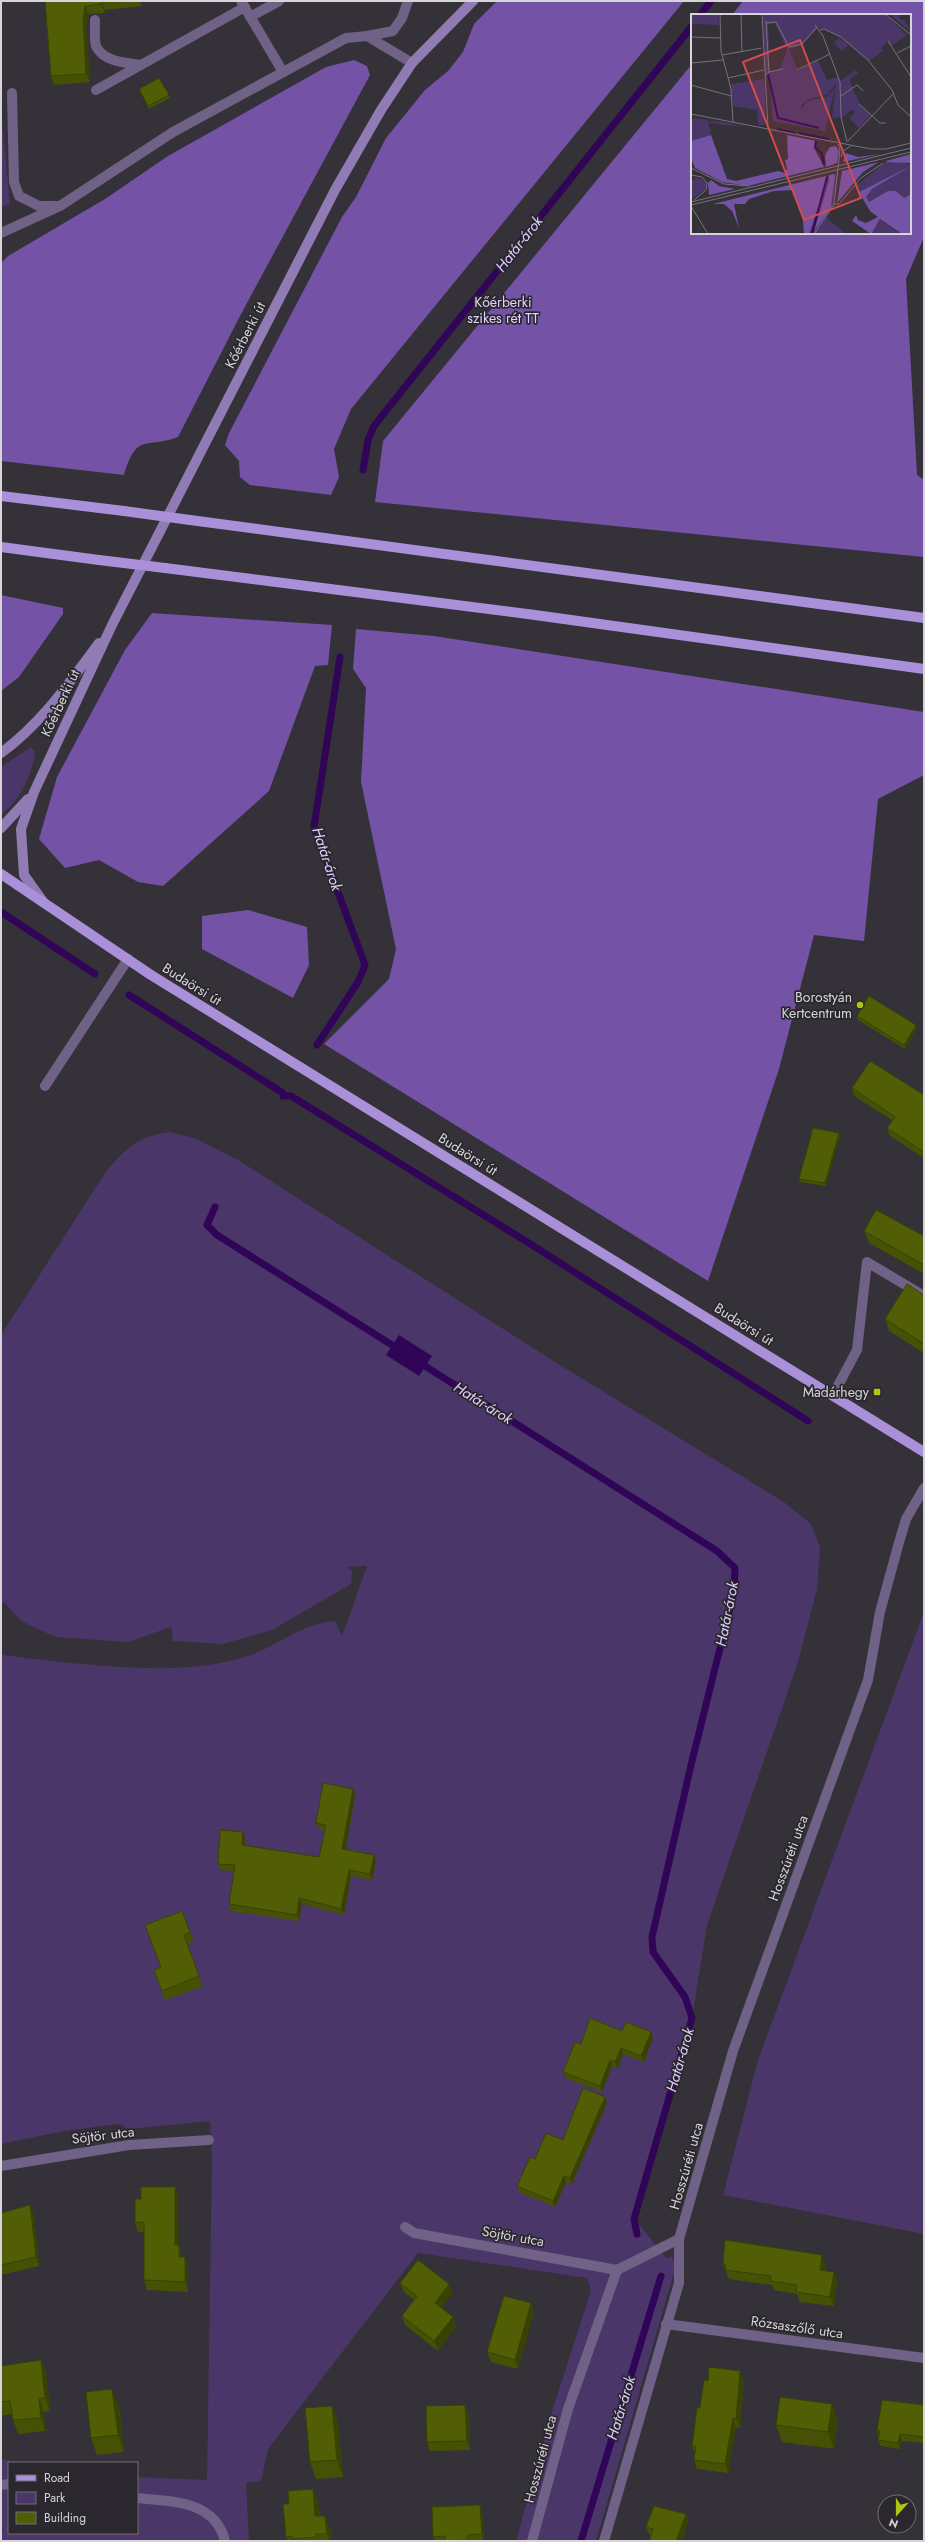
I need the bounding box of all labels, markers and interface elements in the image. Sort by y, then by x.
inset map [691,14,911,234]
water label: Határ-árok [490,211,548,277]
park label: Kőérberki szikes rét TT [467,292,539,328]
street label: Kőérberki út [220,298,271,372]
street label: Kőérberki út [36,665,85,740]
water label: Határ-árok [306,824,348,894]
street label: Budaörsi út [158,958,226,1010]
place label: Borostyán Kertcentrum [781,987,852,1023]
marker: Borostyán Kertcentrum [855,1000,865,1010]
street label: Budaörsi út [434,1128,502,1180]
street label: Budaörsi út [710,1298,778,1350]
water label: Határ-árok [449,1376,517,1430]
place label: Madárhegy [803,1382,870,1402]
marker: Madárhegy [872,1387,882,1397]
water label: Határ-árok [710,1579,744,1648]
street label: Hosszúréti utca [763,1812,813,1904]
water label: Határ-árok [660,2025,700,2095]
street label: Hosszúréti utca [664,2120,708,2212]
street label: Söjtör utca [71,2121,135,2149]
street label: Söjtör utca [480,2221,546,2251]
street label: Rózsaszőlő utca [750,2311,844,2343]
water label: Határ-árok [601,2373,641,2443]
street label: Hosszúréti utca [519,2413,561,2505]
legend [8,2462,138,2534]
text: Road [44,2469,70,2487]
text: Park [44,2489,66,2507]
north arrow [877,2494,917,2534]
text: Building [44,2509,86,2527]
text: N [886,2514,900,2532]

